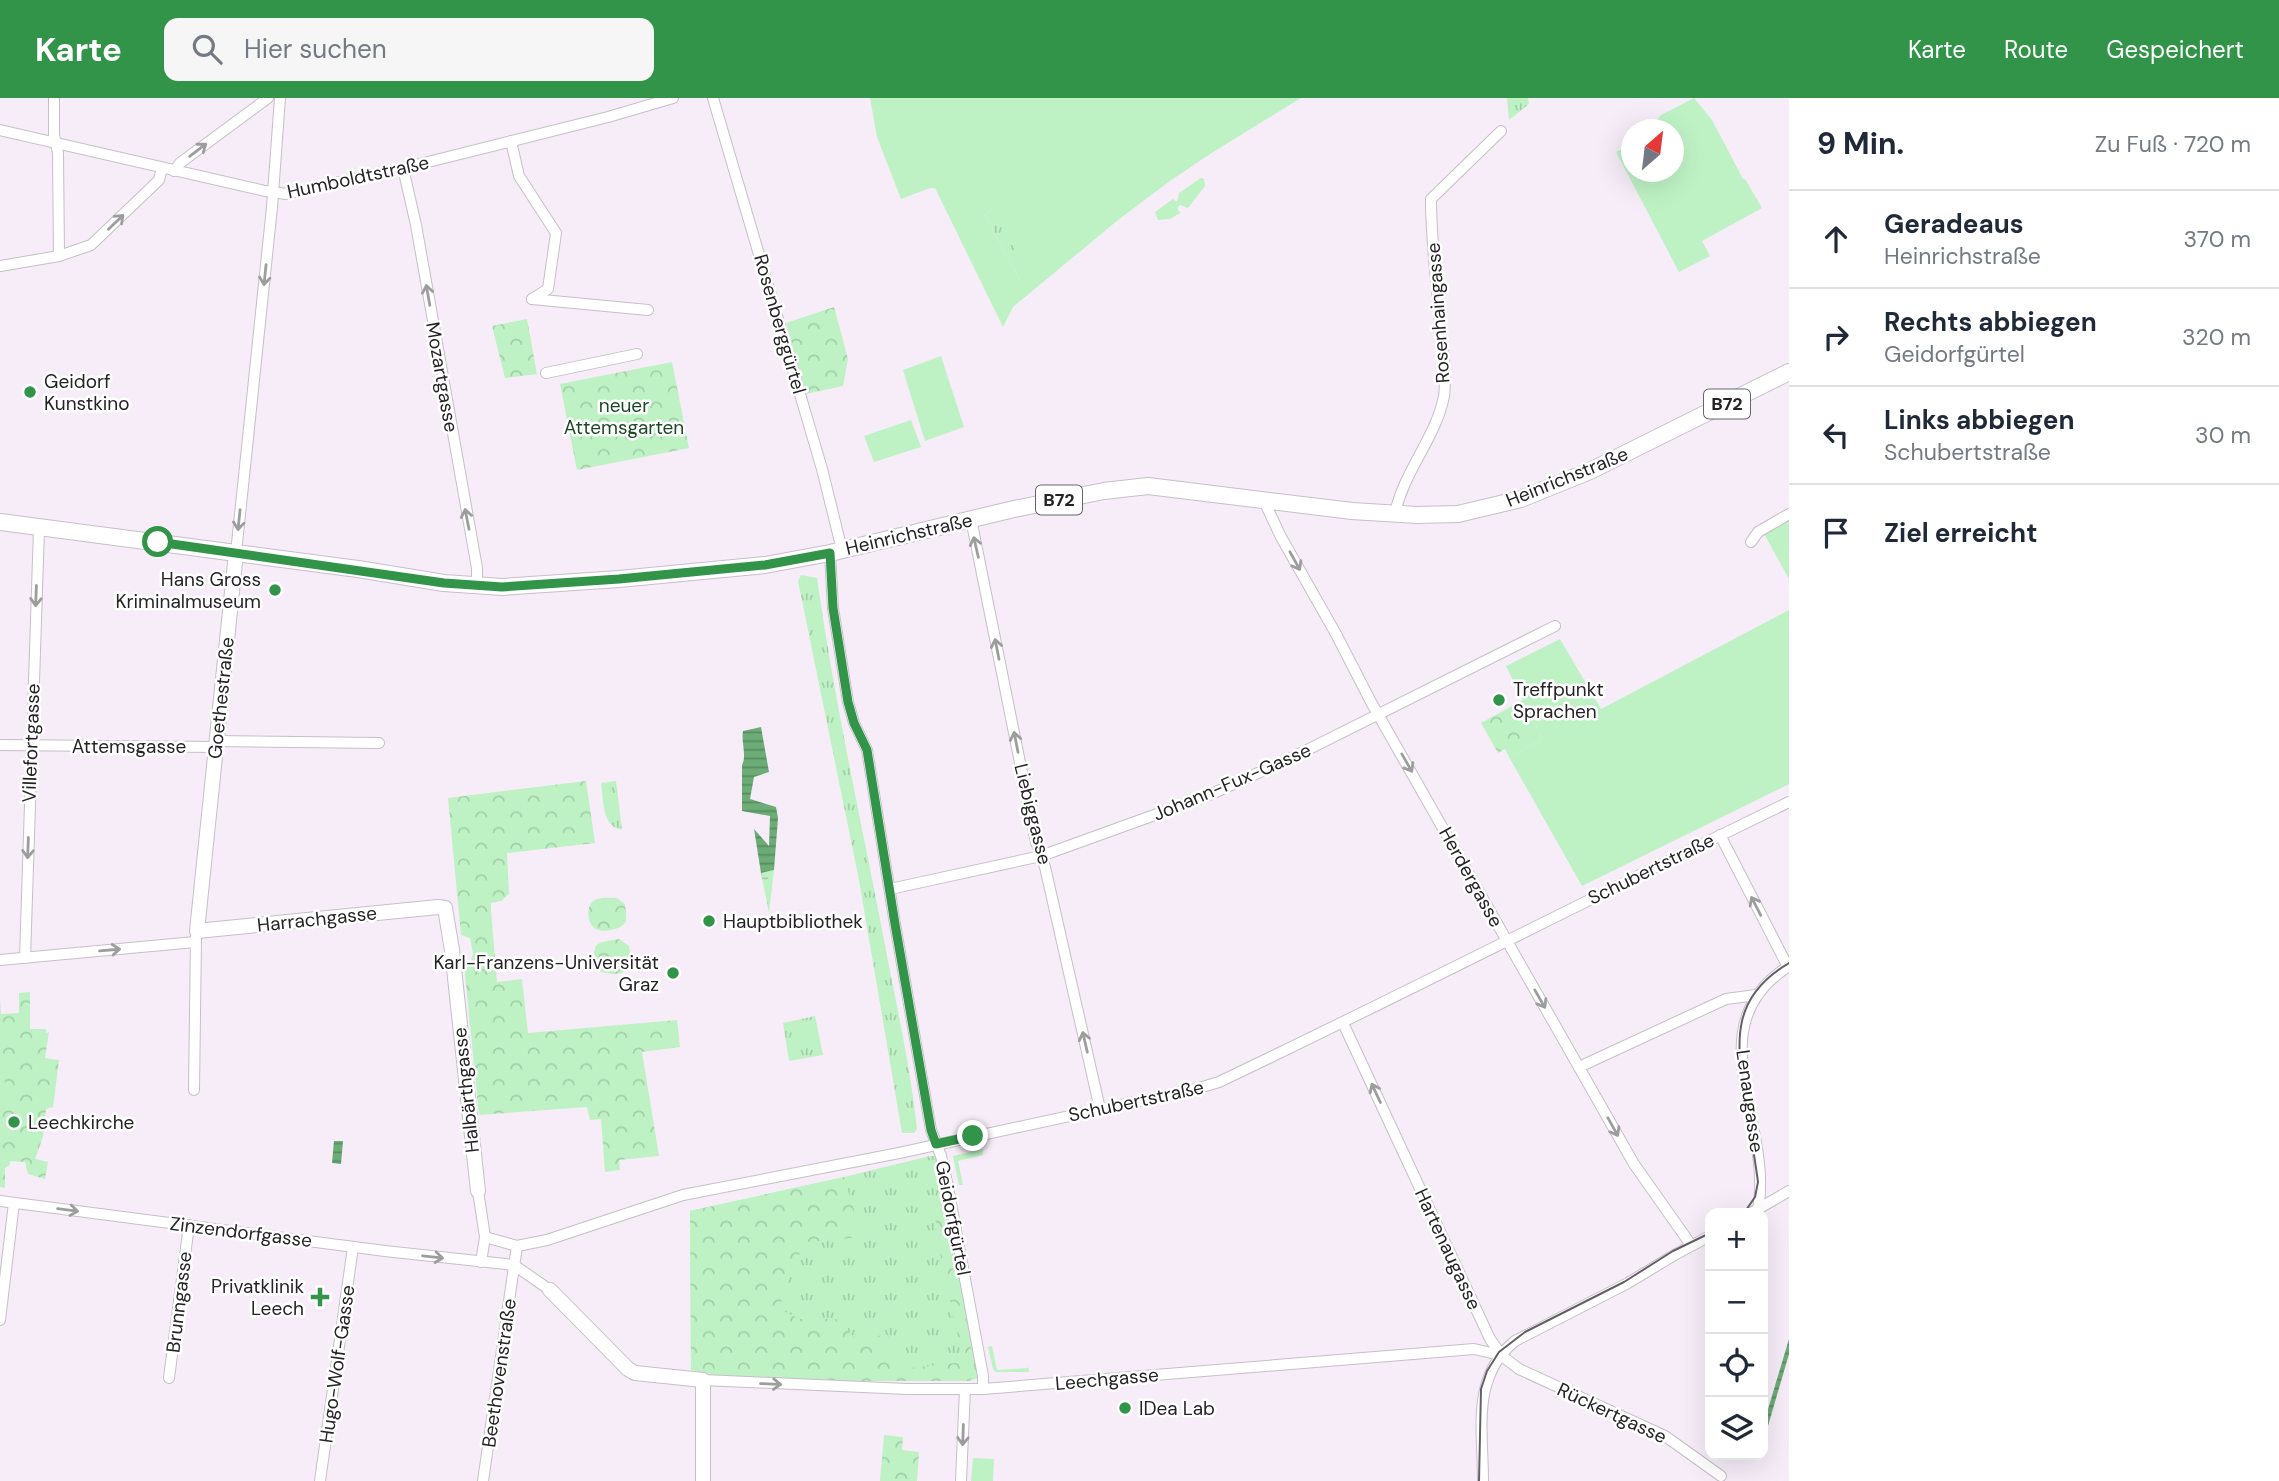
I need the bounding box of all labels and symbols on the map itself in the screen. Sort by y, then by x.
north arrow [1621,119,1684,182]
one-way arrow [188,143,207,158]
street label: Humboldtstraße [285,150,431,204]
one-way arrow [107,213,124,230]
street label: Rosenhaingasse [1421,242,1455,384]
street label: Rosenberggürtel [748,251,812,397]
one-way arrow [258,263,271,286]
one-way arrow [421,284,434,307]
street label: Mozartgasse [420,320,464,434]
place label: Geidorf Kunstkino [44,369,129,416]
marker: Geidorf Kunstkino [22,384,38,400]
road number: B72 [1704,390,1750,418]
park label: neuer Attemsgarten [564,393,684,440]
street label: Heinrichstraße [1502,441,1632,513]
road number: B72 [1036,486,1082,514]
street label: Heinrichstraße [843,507,975,561]
one-way arrow [232,508,245,530]
one-way arrow [460,508,474,531]
route start [142,526,173,557]
one-way arrow [969,536,982,559]
one-way arrow [1288,551,1302,571]
place label: Hans Gross Kriminalmuseum [115,567,261,614]
marker: Hans Gross Kriminalmuseum [267,582,283,598]
one-way arrow [30,584,43,607]
street label: Goethestraße [202,636,240,760]
one-way arrow [990,638,1003,661]
place label: Treffpunkt Sprachen [1513,677,1604,724]
street label: Villefortgasse [16,683,46,803]
marker: Treffpunkt Sprachen [1491,692,1507,708]
one-way arrow [1008,731,1022,754]
street label: Attemsgasse [72,734,186,759]
street label: Johann-Fux-Gasse [1149,737,1315,827]
one-way arrow [1400,753,1414,773]
street label: Liebiggasse [1008,761,1058,867]
street label: Herdergasse [1433,823,1509,931]
street label: Schubertstraße [1584,828,1718,910]
one-way arrow [21,836,35,859]
one-way arrow [1749,896,1763,917]
street label: Harrachgasse [256,900,378,938]
place label: Hauptbibliothek [723,909,863,934]
marker: Hauptbibliothek [701,913,717,929]
one-way arrow [98,943,121,956]
place label: Karl-Franzens-Universität Graz [433,950,659,997]
marker: Karl-Franzens-Universität Graz [665,965,681,981]
one-way arrow [1533,989,1547,1009]
street label: Halbärthgasse [447,1026,485,1154]
one-way arrow [1078,1031,1091,1054]
street label: Lenaugasse [1730,1048,1770,1154]
street label: Schubertstraße [1066,1074,1206,1128]
one-way arrow [1369,1083,1382,1104]
place label: Leechkirche [28,1110,134,1135]
marker: Leechkirche [6,1114,22,1130]
one-way arrow [1606,1116,1620,1136]
route end [957,1120,988,1151]
street label: Geidorfgürtel [930,1158,976,1278]
street label: Hartenaugasse [1409,1184,1487,1314]
one-way arrow [56,1203,79,1216]
street label: Zinzendorfgasse [169,1211,313,1253]
street label: Brunngasse [160,1250,198,1354]
one-way arrow [421,1250,444,1263]
place label: Privatklinik Leech [211,1274,304,1321]
street label: Hugo-Wolf-Gasse [314,1283,360,1445]
marker: Privatklinik Leech [310,1287,330,1307]
street label: Beethovenstraße [476,1297,522,1449]
street label: Leechgasse [1054,1362,1160,1396]
one-way arrow [760,1377,783,1390]
street label: Rückertgasse [1553,1377,1671,1449]
place label: IDea Lab [1139,1396,1215,1421]
marker: IDea Lab [1117,1400,1133,1416]
one-way arrow [957,1423,970,1446]

